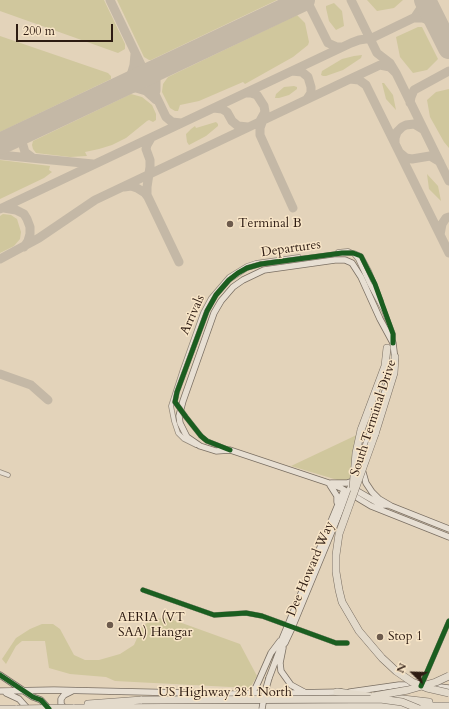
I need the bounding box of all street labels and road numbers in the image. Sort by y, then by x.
street label: Departures [260,237,322,261]
street label: Arrivals [177,293,209,337]
street label: South Terminal Drive [348,358,400,478]
street label: Dee Howard Way [284,519,338,619]
street label: US Highway 281 North [158,685,292,701]

